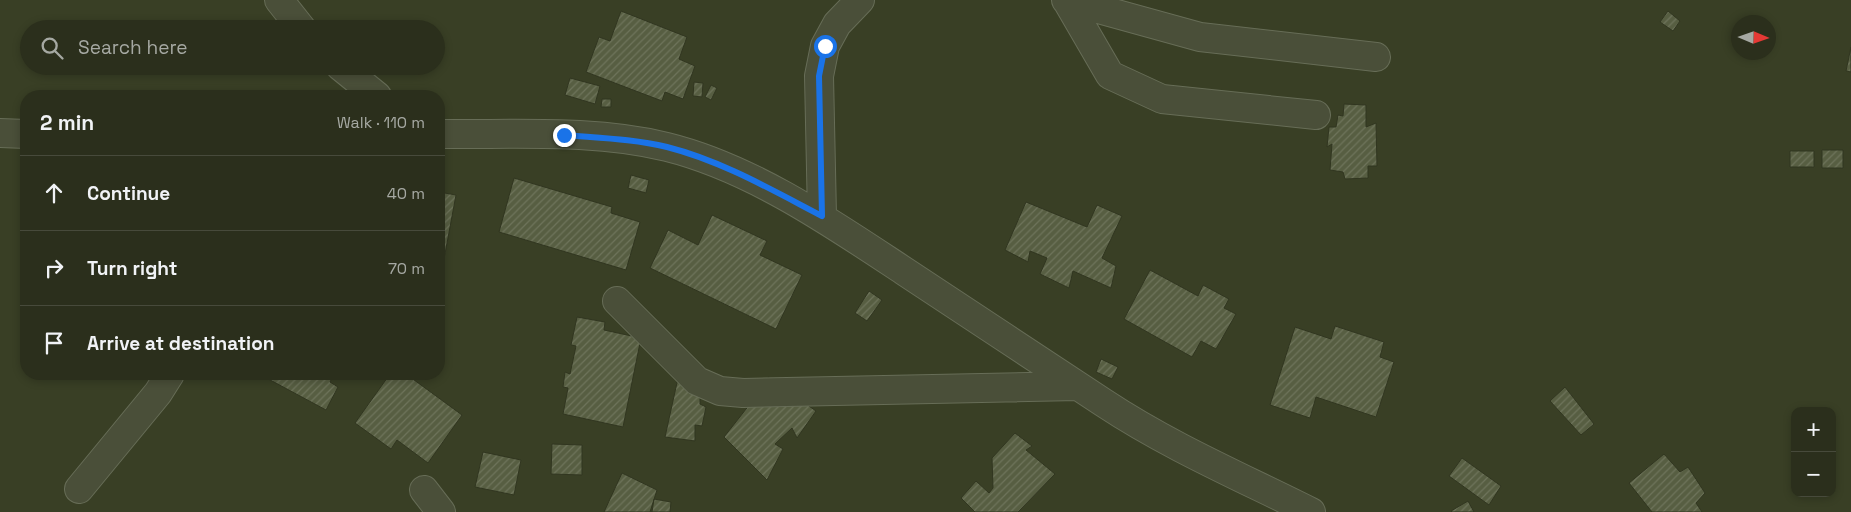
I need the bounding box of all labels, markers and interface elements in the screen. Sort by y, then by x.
north arrow [1731,15,1776,60]
search box [20,20,445,75]
icon: search [38,34,66,62]
text: Search here [78,35,188,60]
route start [814,35,837,58]
text: 2 min [40,109,94,136]
text: Walk · 110 m [337,112,425,133]
route end [553,124,576,147]
icon: ahead [40,179,68,207]
text: Continue [87,181,170,206]
text: 40 m [387,183,425,204]
icon: right [40,254,68,282]
text: Turn right [87,256,177,281]
text: 70 m [388,258,425,279]
icon: arrive [40,329,68,357]
text: Arrive at destination [87,331,275,356]
map controls [1791,407,1836,497]
button: + [1791,407,1836,452]
button: − [1791,452,1836,497]

